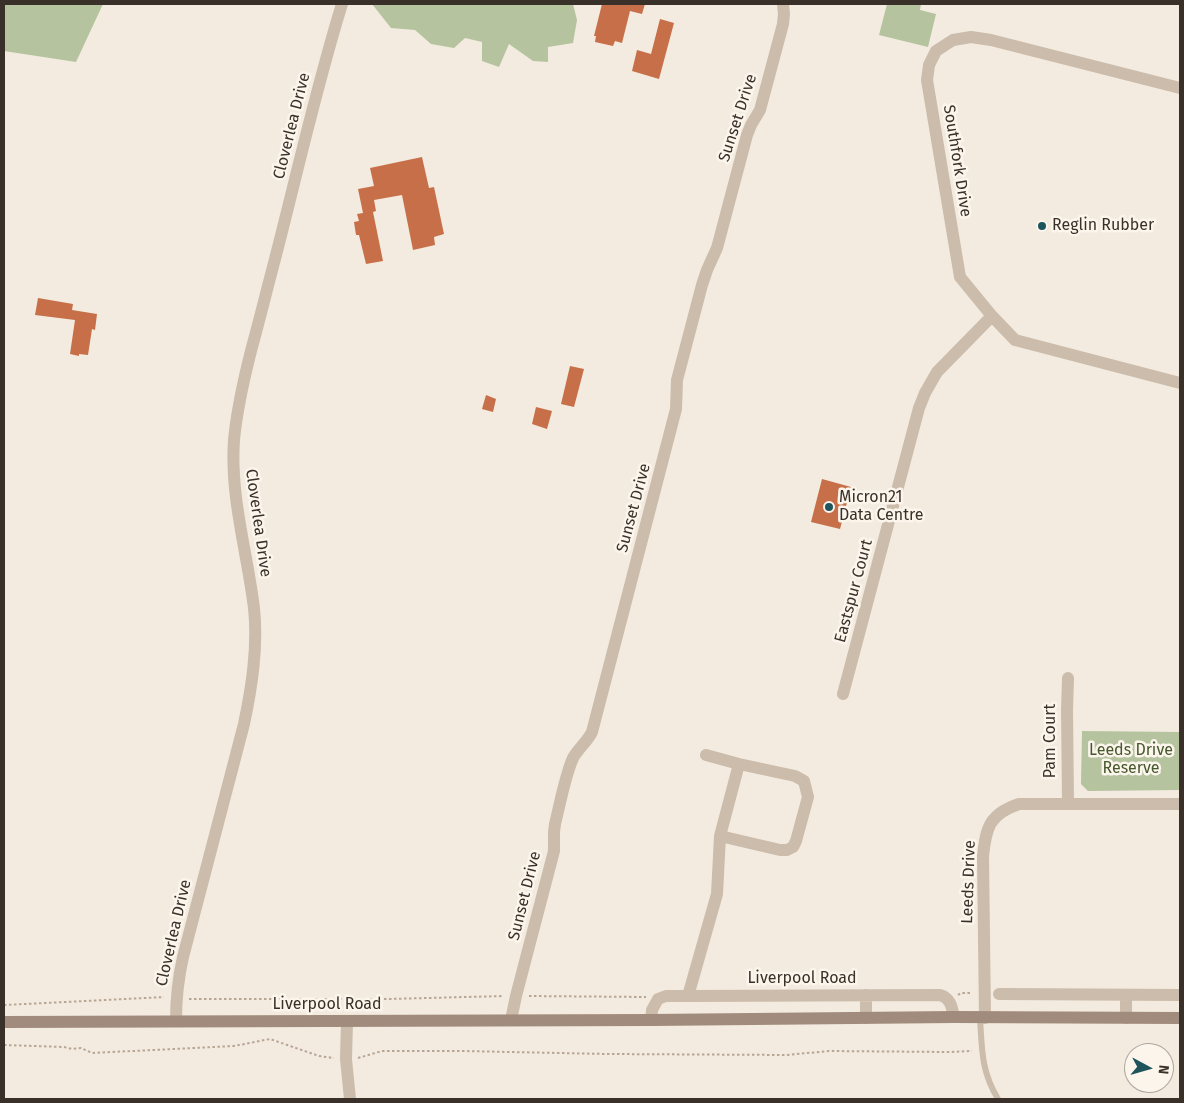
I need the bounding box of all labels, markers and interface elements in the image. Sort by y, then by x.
street label: Cloverlea Drive [269,71,315,181]
street label: Sunset Drive [715,72,761,164]
street label: Southfork Drive [939,104,975,218]
place label: Reglin Rubber [1052,216,1154,236]
marker: Reglin Rubber [1036,220,1048,232]
street label: Sunset Drive [613,462,655,554]
street label: Cloverlea Drive [241,468,275,578]
place label: Micron21 Data Centre [839,488,923,526]
marker: Micron21 Data Centre [823,501,835,513]
street label: Eastspur Court [831,537,877,645]
street label: Pam Court [1041,704,1061,778]
park label: Leeds Drive Reserve [1089,741,1173,779]
street label: Leeds Drive [958,840,980,924]
street label: Sunset Drive [505,849,545,943]
street label: Cloverlea Drive [152,878,196,988]
street label: Liverpool Road [747,969,857,989]
street label: Liverpool Road [272,995,382,1015]
north arrow [1124,1043,1174,1093]
text: N [1154,1064,1172,1075]

